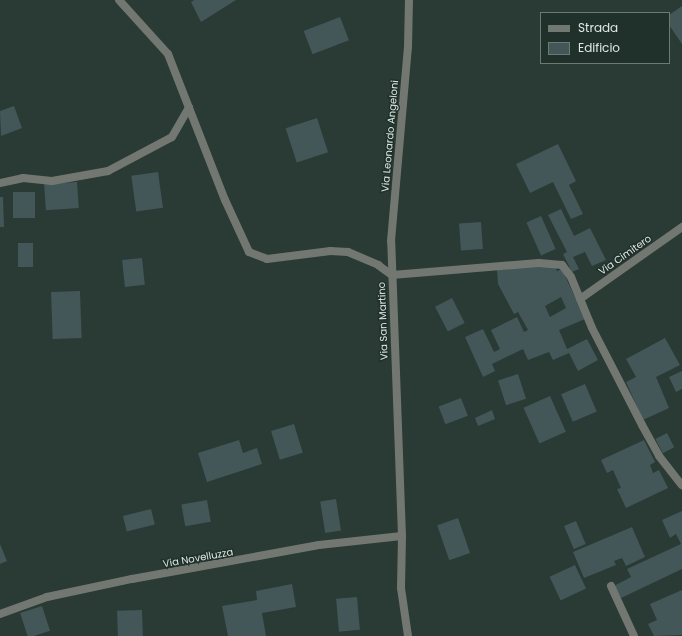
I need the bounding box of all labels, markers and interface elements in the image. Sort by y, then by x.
legend [540,12,670,64]
text: Strada [578,19,618,36]
text: Edificio [578,39,620,56]
street label: Via Leonardo Angeloni [379,80,401,192]
street label: Via Cimitero [596,232,654,278]
street label: Via San Martino [376,282,390,360]
street label: Via Novelluzza [162,546,234,570]

